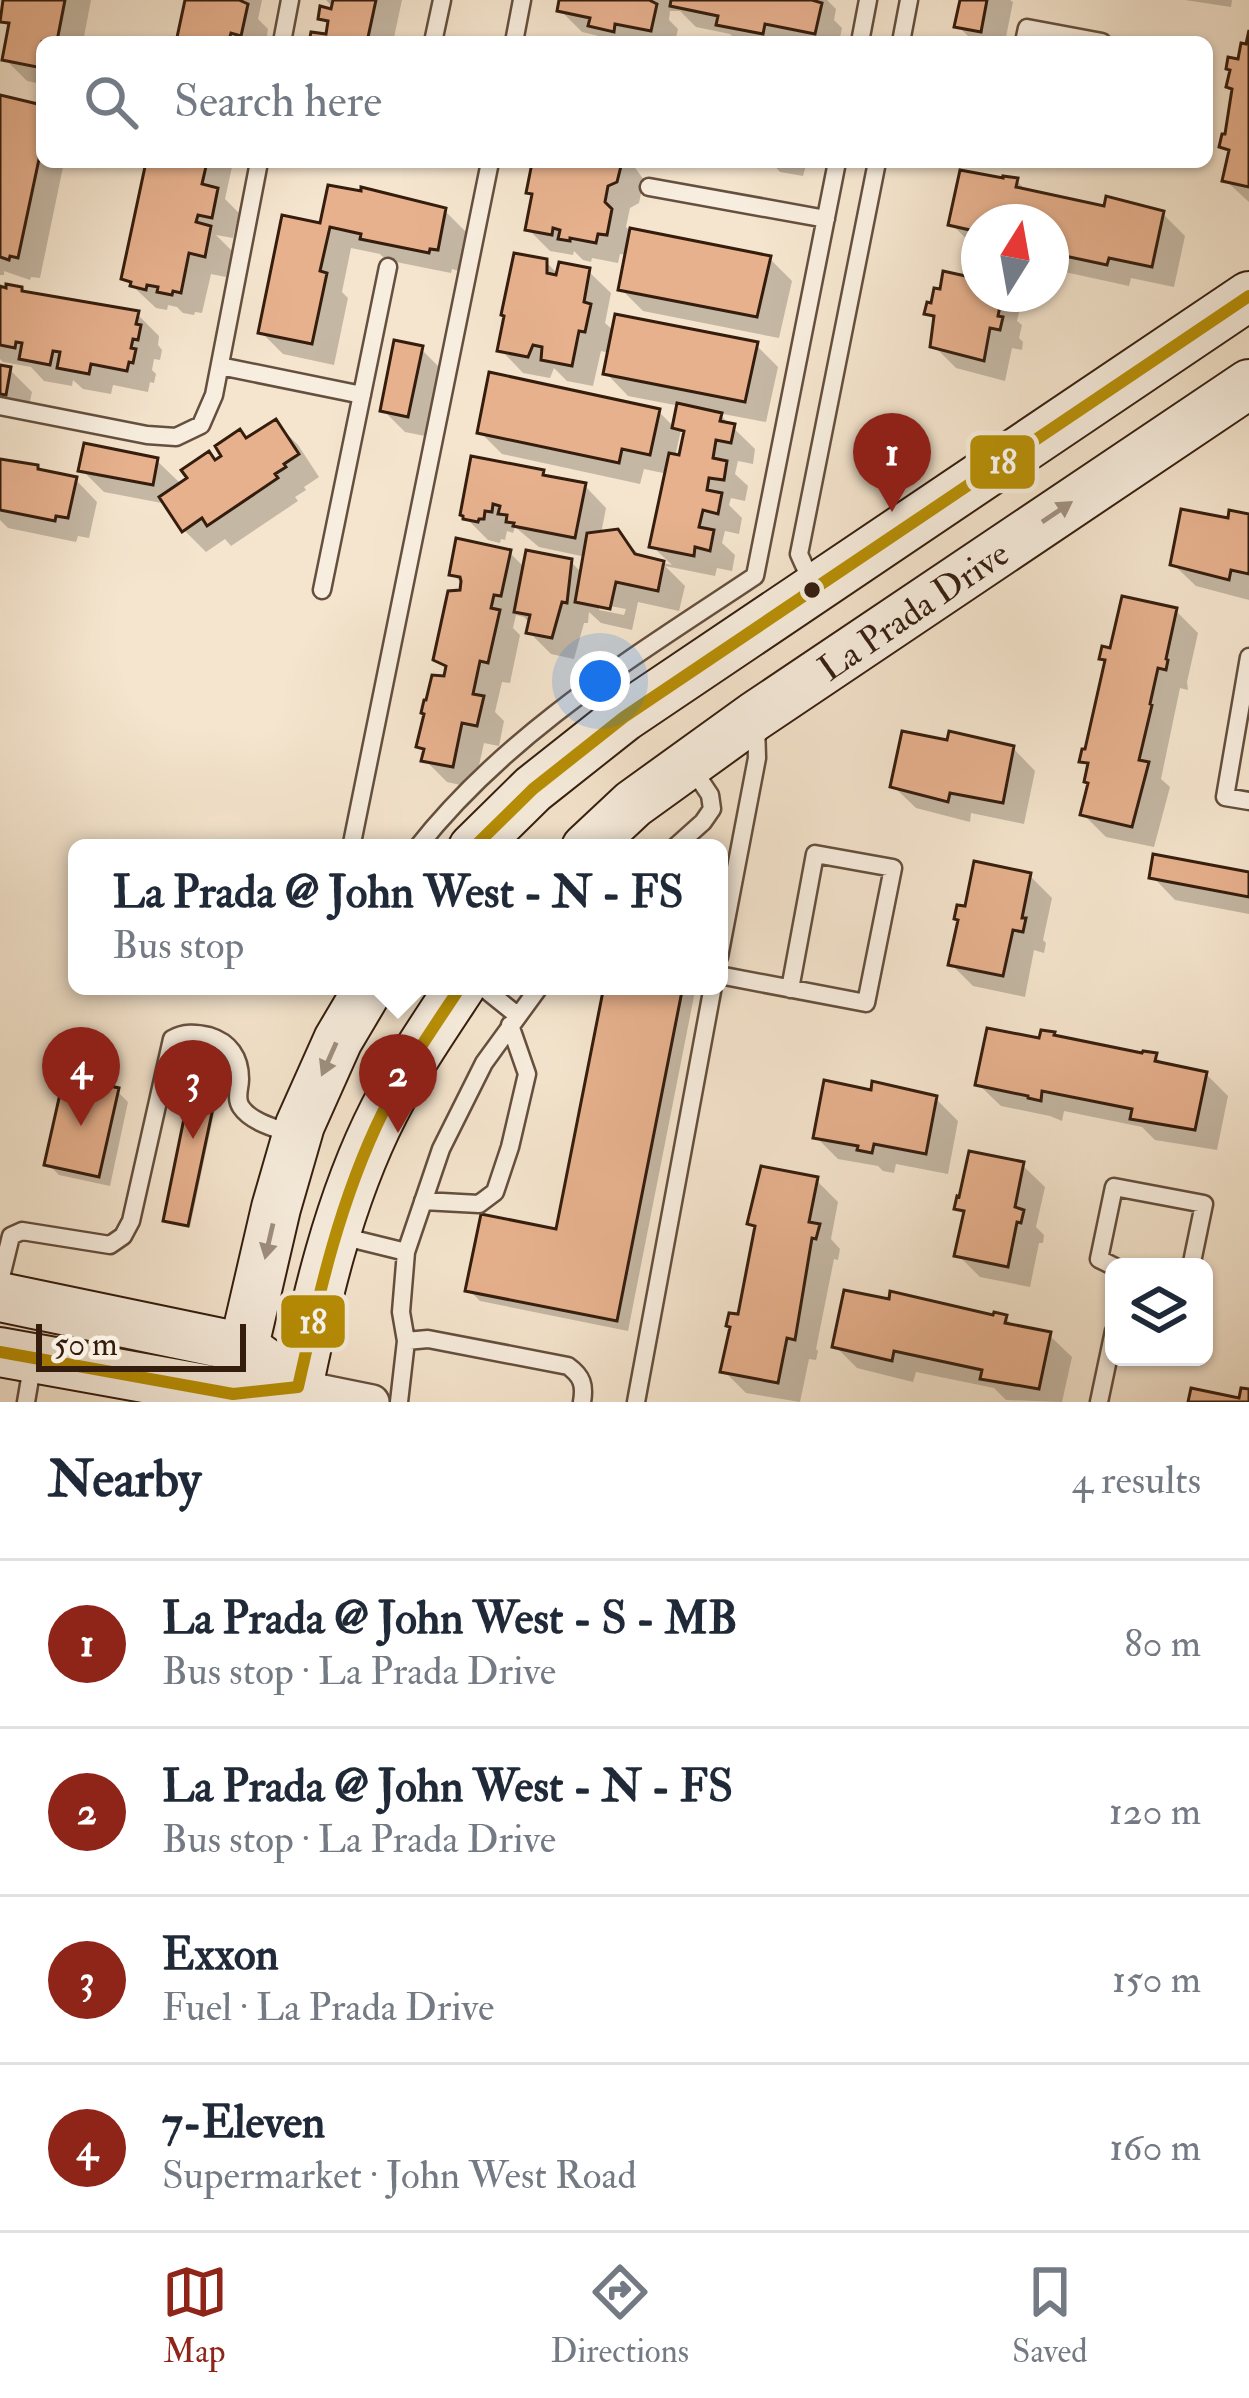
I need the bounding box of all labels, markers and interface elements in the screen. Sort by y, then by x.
search box [36,36,1213,168]
icon: search [78,69,144,135]
text: Search here [174,74,382,130]
north arrow [961,204,1069,312]
pin: 1 [853,413,931,512]
line badge: 18 [968,433,1037,491]
text: 18 [989,442,1017,483]
one-way arrow [1041,502,1073,525]
street label: La Prada Drive [810,531,1018,691]
unlabelled marker [801,579,823,601]
your location [570,651,630,711]
popup [68,839,728,995]
text: La Prada @ John West - N - FS [113,865,683,921]
text: Bus stop [113,921,244,970]
pin: 4 [42,1027,120,1126]
pin: 2 [359,1034,437,1133]
pin: 3 [154,1040,232,1139]
one-way arrow [319,1042,339,1077]
one-way arrow [258,1223,277,1260]
map controls [1105,1258,1213,1366]
button: layers [1105,1258,1213,1366]
line badge: 18 [279,1293,347,1350]
text: 18 [299,1302,327,1343]
scale bar [36,1318,246,1371]
text: 50 m [54,1324,118,1365]
text: Nearby [48,1448,201,1512]
text: 4 results [1072,1456,1201,1505]
text: La Prada @ John West - S - MB [162,1591,737,1647]
text: 1 [80,1619,94,1668]
text: 80 m [1124,1619,1201,1668]
text: Bus stop · La Prada Drive [162,1647,556,1696]
text: La Prada @ John West - N - FS [162,1759,733,1815]
text: 2 [77,1787,97,1836]
text: 120 m [1109,1787,1201,1836]
text: Bus stop · La Prada Drive [162,1815,556,1864]
text: Exxon [162,1927,279,1983]
text: 3 [80,1955,94,2004]
text: 150 m [1112,1955,1201,2004]
text: Fuel · La Prada Drive [162,1983,494,2032]
text: 7-Eleven [162,2095,325,2151]
text: 4 [76,2123,98,2172]
text: 160 m [1109,2123,1201,2172]
text: Supermarket · John West Road [162,2151,637,2200]
tab: Map [162,2259,228,2372]
tab: Directions [551,2259,689,2372]
tab: Saved [1012,2259,1087,2372]

